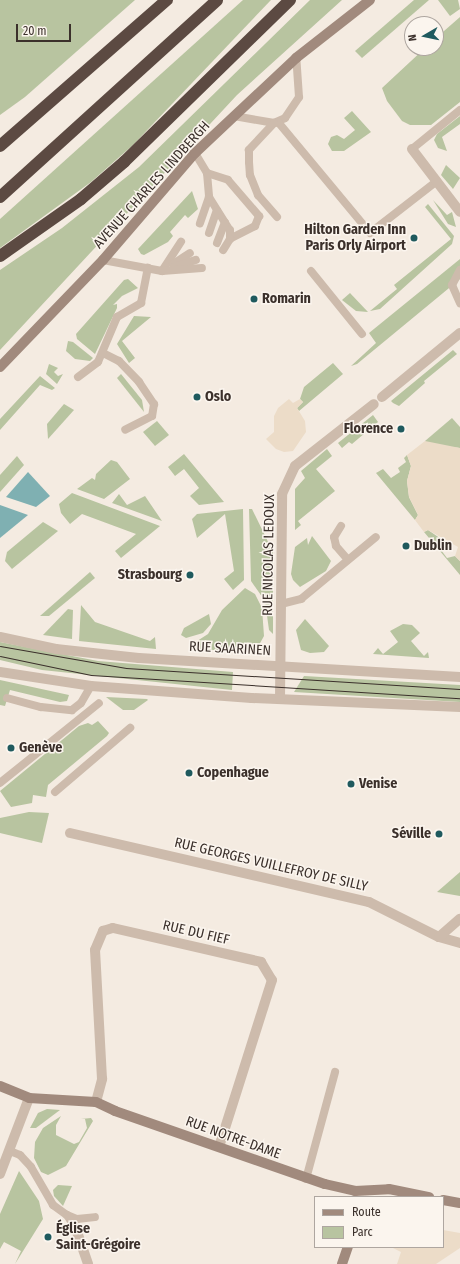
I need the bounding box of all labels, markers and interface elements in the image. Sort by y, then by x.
scale bar [18,16,73,42]
north arrow [404,16,444,56]
text: 20 m [23,24,47,38]
text: N [406,34,420,42]
street label: AVENUE CHARLES LINDBERGH [90,118,214,252]
place label: Hilton Garden Inn Paris Orly Airport [304,222,406,254]
marker: Hilton Garden Inn Paris Orly Airport [409,233,419,243]
place label: Romarin [262,291,311,307]
marker: Romarin [249,294,259,304]
place label: Oslo [205,389,231,405]
marker: Oslo [192,392,202,402]
place label: Florence [344,421,393,437]
marker: Florence [396,424,406,434]
street label: RUE NICOLAS LEDOUX [260,494,278,616]
place label: Dublin [414,538,452,554]
marker: Dublin [401,541,411,551]
place label: Strasbourg [118,567,182,583]
marker: Strasbourg [185,570,195,580]
street label: RUE SAARINEN [189,638,271,660]
place label: Genève [19,740,62,756]
marker: Genève [6,743,16,753]
place label: Copenhague [197,765,269,781]
marker: Copenhague [184,768,194,778]
place label: Venise [359,776,397,792]
marker: Venise [346,779,356,789]
place label: Séville [392,826,431,842]
marker: Séville [434,829,444,839]
street label: RUE GEORGES VUILLEFROY DE SILLY [173,835,369,895]
street label: RUE DU FIEF [161,917,231,949]
street label: RUE NOTRE-DAME [183,1113,283,1163]
legend [314,1196,444,1248]
text: Route [352,1205,381,1219]
place label: Église Saint-Grégoire [56,1221,140,1254]
text: Parc [352,1225,373,1239]
marker: Église Saint-Grégoire [43,1232,53,1242]

